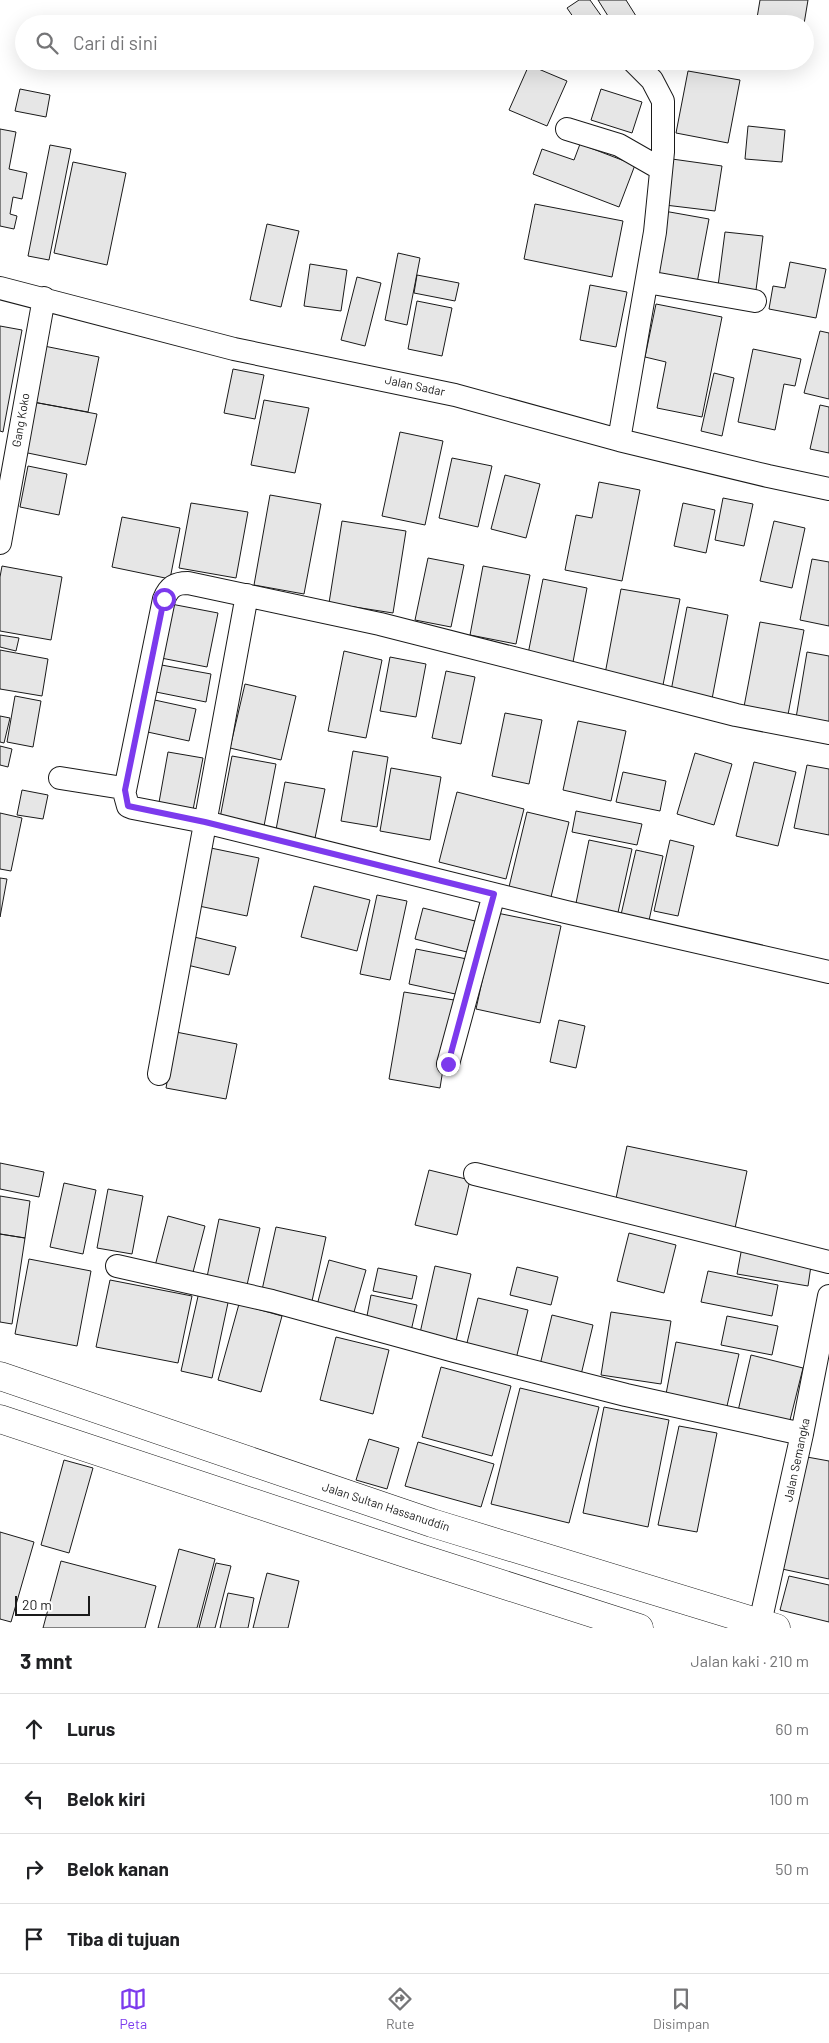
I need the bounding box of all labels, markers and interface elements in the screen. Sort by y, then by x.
search box [15,15,814,70]
icon: search [33,29,61,57]
text: Cari di sini [73,31,158,54]
street label: Jalan Sadar [384,372,447,398]
street label: Gang Koko [8,392,32,448]
route start [153,588,176,611]
route end [437,1053,460,1076]
street label: Jalan Semangka [780,1417,812,1503]
street label: Jalan Sultan Hassanuddin [321,1479,452,1533]
scale bar [15,1593,90,1616]
text: 20 m [22,1596,52,1613]
text: 3 mnt [20,1648,73,1673]
text: Jalan kaki · 210 m [691,1651,809,1670]
icon: ahead [20,1715,48,1743]
text: Lurus [67,1717,115,1740]
text: 60 m [775,1719,809,1738]
icon: left [20,1785,48,1813]
text: Belok kiri [67,1787,145,1810]
text: 100 m [769,1789,809,1808]
icon: right [20,1855,48,1883]
text: Belok kanan [67,1857,169,1880]
text: 50 m [775,1859,809,1878]
icon: arrive [20,1925,48,1953]
text: Tiba di tujuan [67,1927,180,1950]
tab: Peta [119,1985,147,2032]
tab: Rute [386,1985,414,2032]
tab: Disimpan [653,1985,710,2032]

